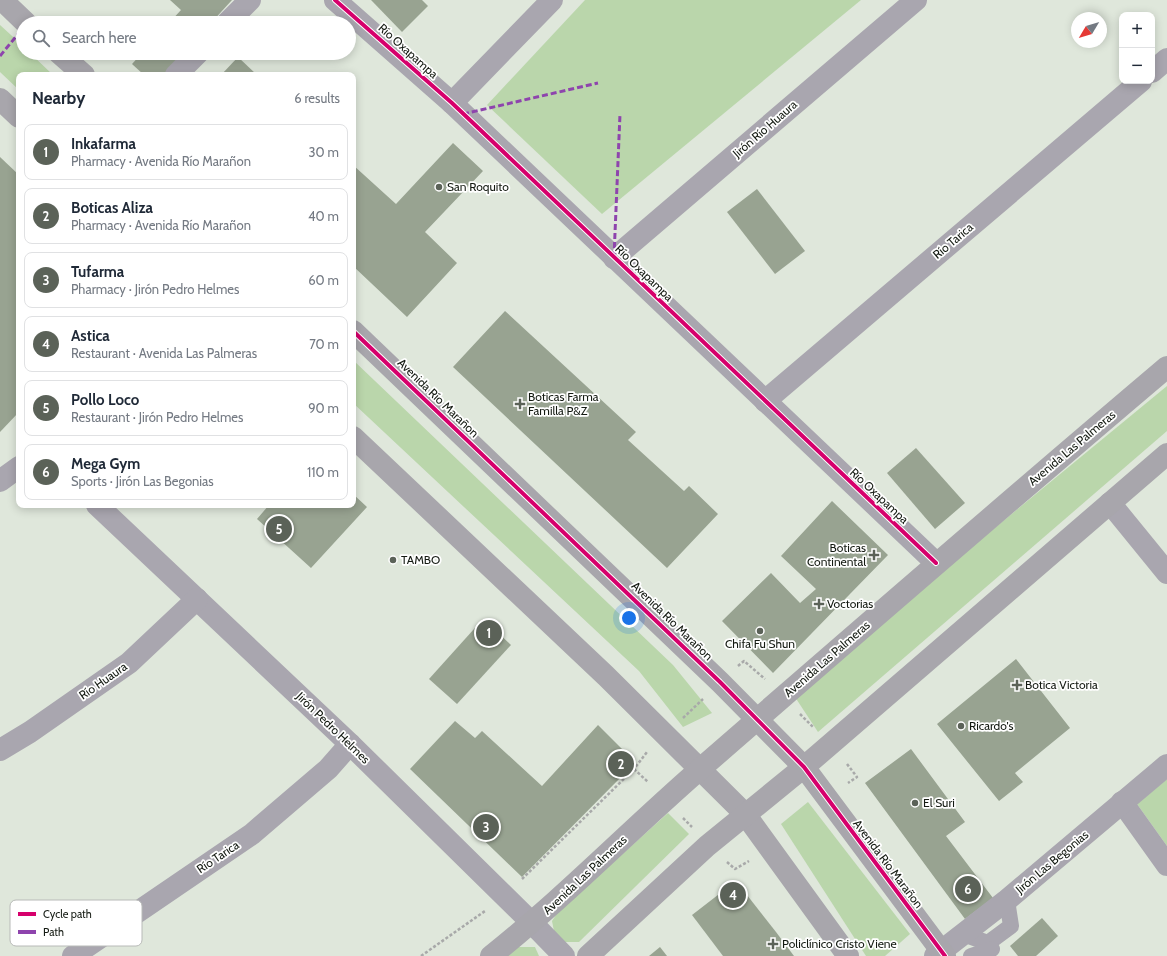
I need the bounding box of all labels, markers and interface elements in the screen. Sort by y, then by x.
north arrow [1071,12,1107,48]
map controls [1119,12,1155,84]
button: + [1119,12,1155,48]
search box [16,16,356,60]
street label: Río Oxapampa [375,20,441,81]
icon: search [30,27,52,49]
text: Search here [62,29,137,47]
button: − [1119,48,1155,84]
text: Nearby [32,88,85,108]
text: 6 results [294,90,340,106]
street label: Jirón Río Huaura [729,96,800,161]
text: Inkafarma [71,135,136,153]
text: 1 [44,144,48,160]
text: 30 m [309,144,339,160]
text: Pharmacy · Avenida Río Marañon [71,153,251,169]
place label: San Roquito [447,179,509,194]
marker: San Roquito [434,182,444,192]
text: Boticas Aliza [71,199,153,217]
text: 2 [43,208,49,224]
text: 40 m [308,208,339,224]
text: Pharmacy · Avenida Río Marañon [71,217,251,233]
street label: Río Tarica [929,219,976,262]
street label: Río Oxapampa [612,241,677,304]
text: Tufarma [71,263,124,281]
text: 3 [42,272,50,288]
text: 60 m [308,272,339,288]
text: Pharmacy · Jirón Pedro Helmes [71,281,239,297]
text: Astica [71,327,110,345]
text: 4 [42,336,50,352]
text: 70 m [309,336,339,352]
text: Restaurant · Avenida Las Palmeras [71,345,257,361]
street label: Avenida Río Marañon [395,355,482,440]
place label: Boticas Farma Familla P&Z [528,389,599,418]
text: Pollo Loco [71,391,139,409]
marker: Boticas Farma Familla P&Z [515,399,525,409]
text: 5 [43,400,49,416]
text: 90 m [308,400,339,416]
street label: Avenida Las Palmeras [1025,407,1118,488]
text: Restaurant · Jirón Pedro Helmes [71,409,243,425]
text: Mega Gym [71,455,140,473]
text: 6 [42,464,50,480]
text: 110 m [307,464,339,480]
street label: Río Oxapampa [847,465,912,527]
text: Sports · Jirón Las Begonias [71,473,214,489]
pin: 5 [266,514,292,544]
place label: Boticas Continental [807,540,866,569]
marker: Boticas Continental [869,550,879,560]
place label: TAMBO [401,552,440,567]
marker: TAMBO [388,555,398,565]
street label: Avenida Río Marañon [629,578,716,663]
place label: Voctorias [827,596,873,611]
marker: Voctorias [814,599,824,609]
your location [619,608,639,628]
street label: Avenida Las Palmeras [781,617,873,700]
pin: 1 [476,618,502,648]
marker: Chifa Fu Shun [755,626,765,636]
place label: Chifa Fu Shun [725,636,795,651]
street label: Río Huaura [76,658,130,703]
place label: Botica Victoria [1025,677,1098,692]
marker: Botica Victoria [1012,680,1022,690]
street label: Jirón Pedro Helmes [293,688,373,767]
place label: Ricardo's [969,718,1013,733]
marker: Ricardo's [956,721,966,731]
pin: 2 [608,749,634,779]
place label: El Suri [923,795,955,810]
marker: El Suri [910,798,920,808]
pin: 3 [473,812,499,842]
street label: Avenida Río Marañon [850,816,927,911]
street label: Jirón Las Begonias [1011,827,1091,897]
street label: Avenida Las Palmeras [540,832,630,917]
street label: Río Tarica [194,837,242,876]
pin: 6 [955,874,981,904]
pin: 4 [720,880,746,910]
legend [10,900,142,946]
text: Cycle path [43,907,92,921]
text: Path [43,925,64,939]
place label: Policlínico Cristo Viene [782,936,897,951]
marker: Policlínico Cristo Viene [767,938,779,950]

